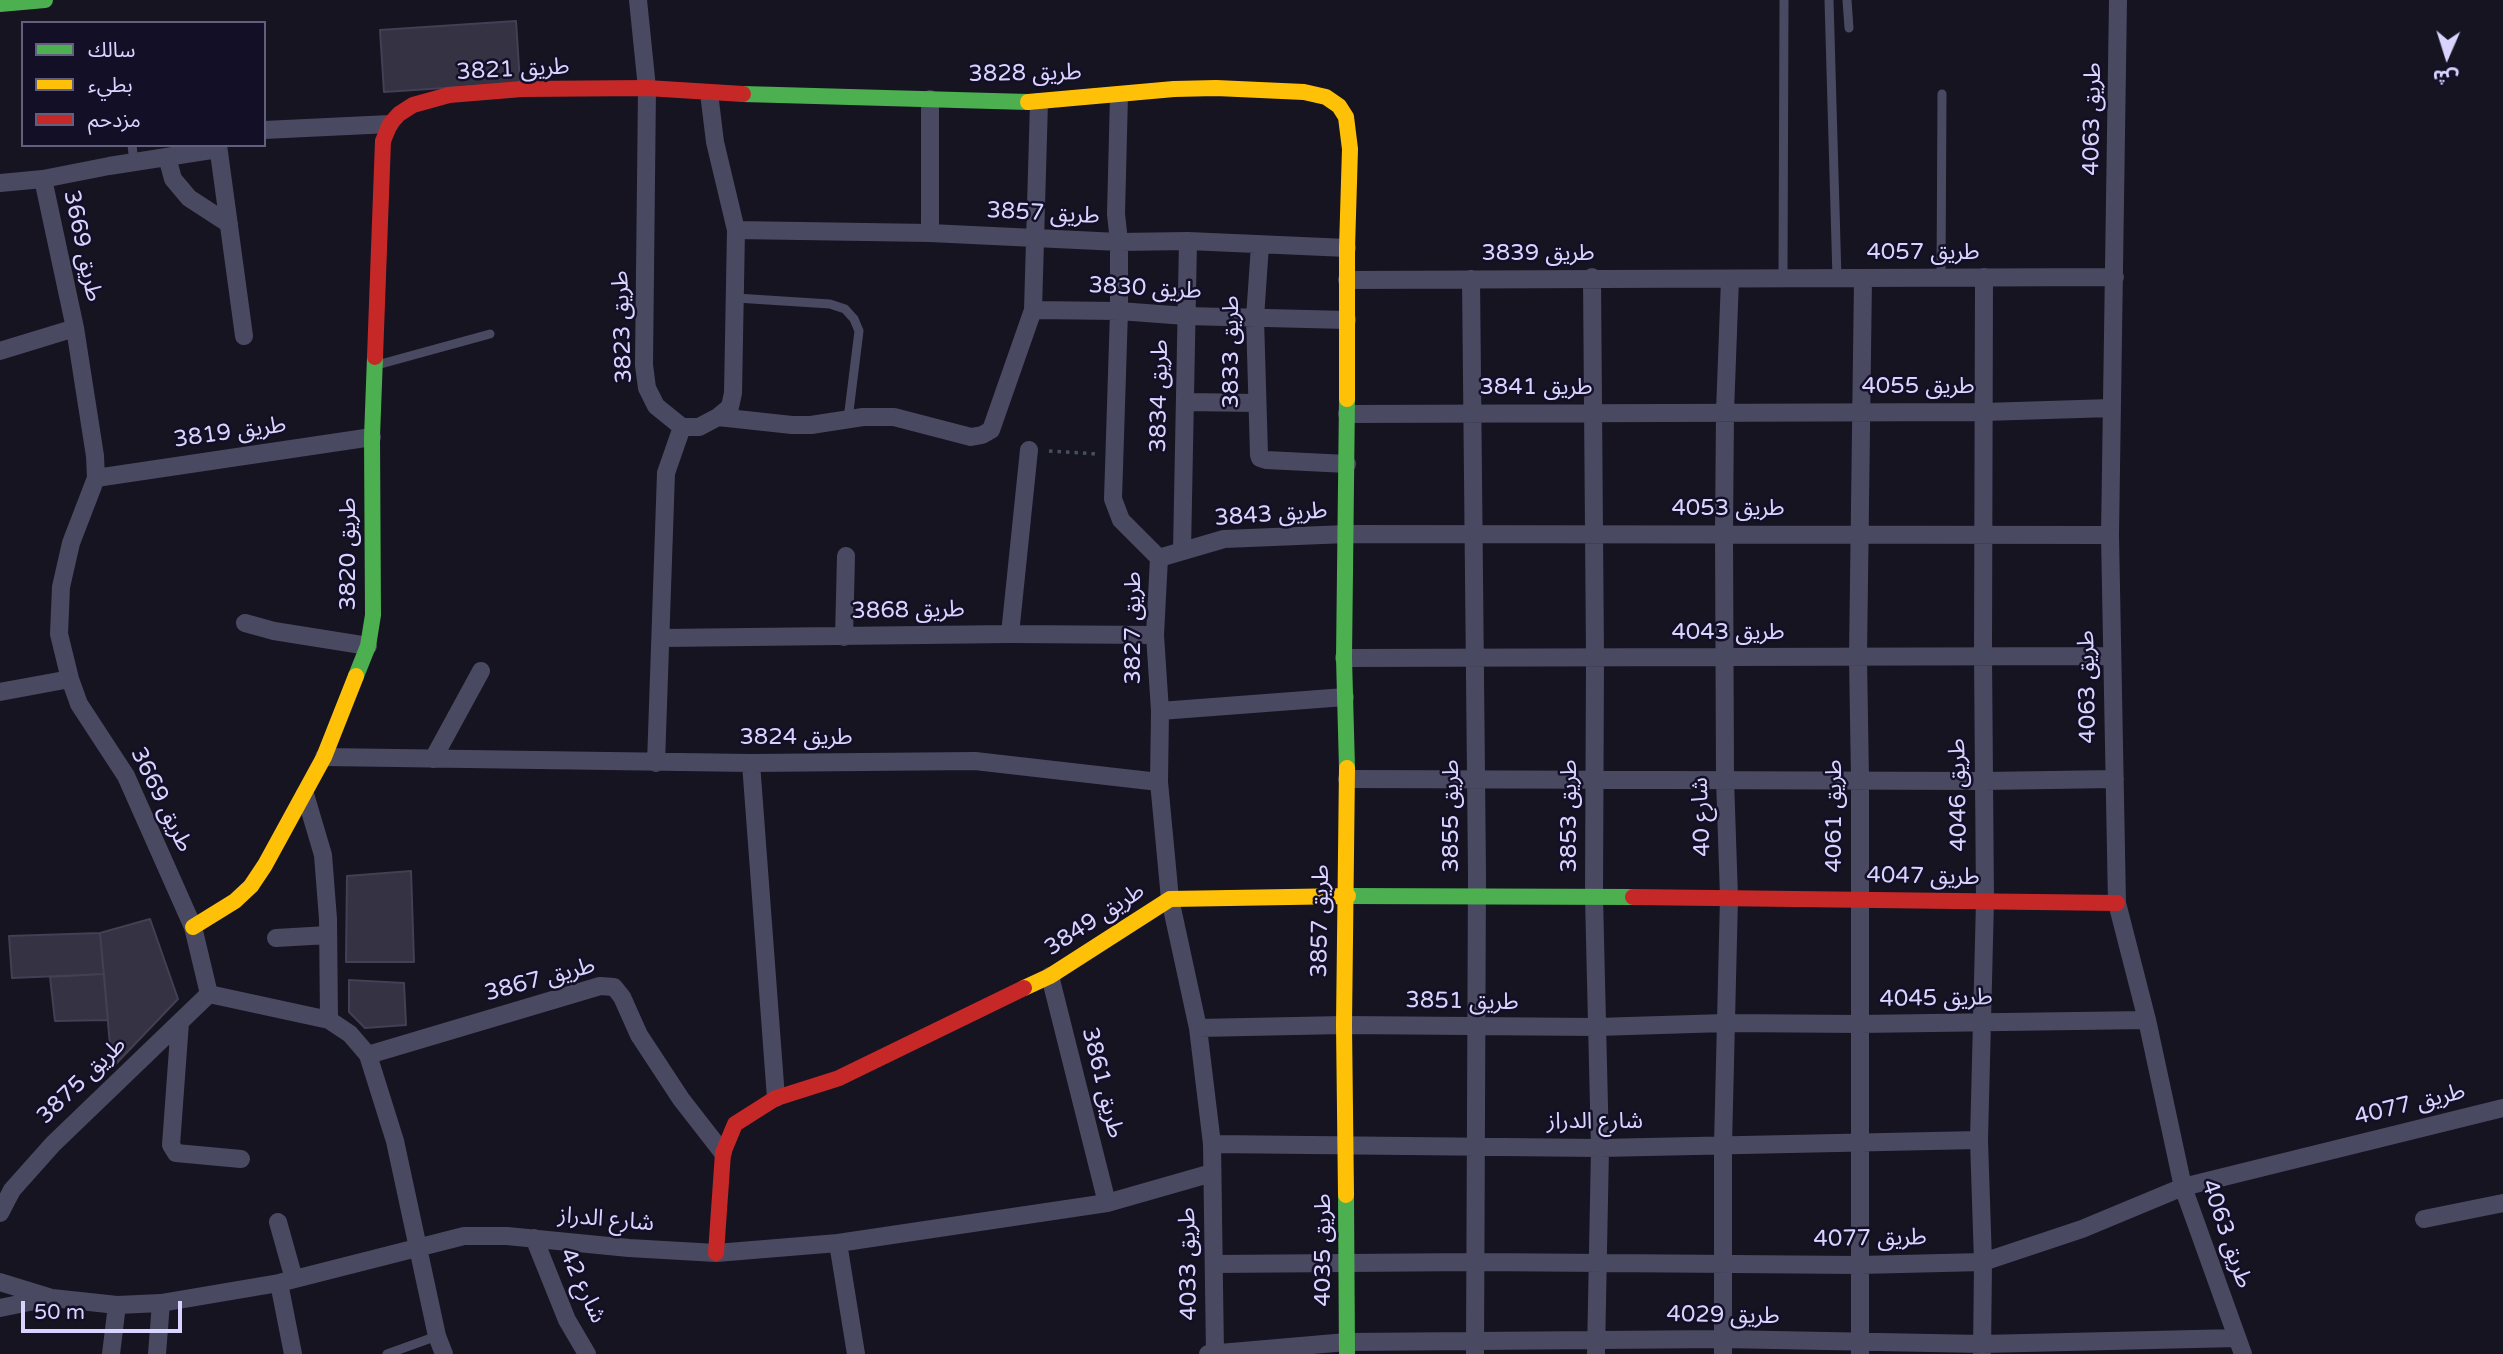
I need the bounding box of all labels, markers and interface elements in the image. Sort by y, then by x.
legend [21,21,266,147]
north arrow [2412,21,2482,91]
text: سالك [88,38,135,63]
street label: طريق 3821 [456,53,570,87]
street label: طريق 3828 [968,59,1082,89]
street label: طريق 4063 [2078,62,2108,176]
text: ش [2432,65,2459,89]
text: بطيء [88,73,133,98]
text: مزدحم [88,108,141,133]
street label: طريق 3669 [57,188,107,304]
street label: طريق 3857 [986,197,1100,231]
street label: طريق 4057 [1866,239,1980,267]
street label: طريق 3839 [1481,240,1595,268]
street label: طريق 3823 [607,270,639,384]
street label: طريق 3830 [1088,272,1202,306]
street label: طريق 3833 [1218,295,1246,409]
street label: طريق 3834 [1145,339,1175,453]
street label: طريق 4055 [1861,373,1975,401]
street label: طريق 3841 [1479,374,1593,402]
street label: طريق 3819 [172,411,288,455]
street label: طريق 4053 [1671,495,1785,523]
street label: طريق 3820 [335,497,363,611]
street label: طريق 3843 [1214,497,1328,533]
street label: طريق 3827 [1120,571,1148,685]
street label: طريق 3868 [851,596,965,626]
street label: طريق 4043 [1671,619,1785,647]
street label: طريق 4063 [2073,630,2103,744]
street label: طريق 3824 [739,724,853,752]
street label: طريق 4046 [1944,738,1974,852]
street label: طريق 3669 [124,743,198,857]
street label: طريق 3855 [1438,759,1466,873]
street label: طريق 3853 [1556,759,1584,873]
street label: طريق 4061 [1821,759,1849,873]
street label: شارع 40 [1687,777,1717,857]
street label: طريق 4047 [1866,862,1980,892]
street label: طريق 3857 [1306,864,1336,978]
street label: طريق 3849 [1040,878,1150,962]
street label: طريق 3867 [482,952,598,1008]
street label: طريق 4045 [1879,984,1993,1014]
street label: طريق 3851 [1405,987,1519,1017]
street label: طريق 3861 [1075,1025,1129,1141]
street label: طريق 3875 [32,1032,132,1130]
street label: طريق 4077 [2352,1078,2468,1132]
street label: شارع الدراز [1547,1108,1643,1136]
street label: طريق 4063 [2195,1176,2257,1292]
street label: طريق 4035 [1310,1193,1338,1307]
street label: شارع الدراز [557,1202,655,1238]
street label: طريق 4033 [1174,1207,1204,1321]
street label: طريق 4077 [1813,1224,1927,1254]
street label: شارع 42 [553,1244,611,1328]
scale bar [24,1288,186,1332]
text: 50 m [34,1300,85,1325]
street label: طريق 4029 [1666,1301,1780,1331]

